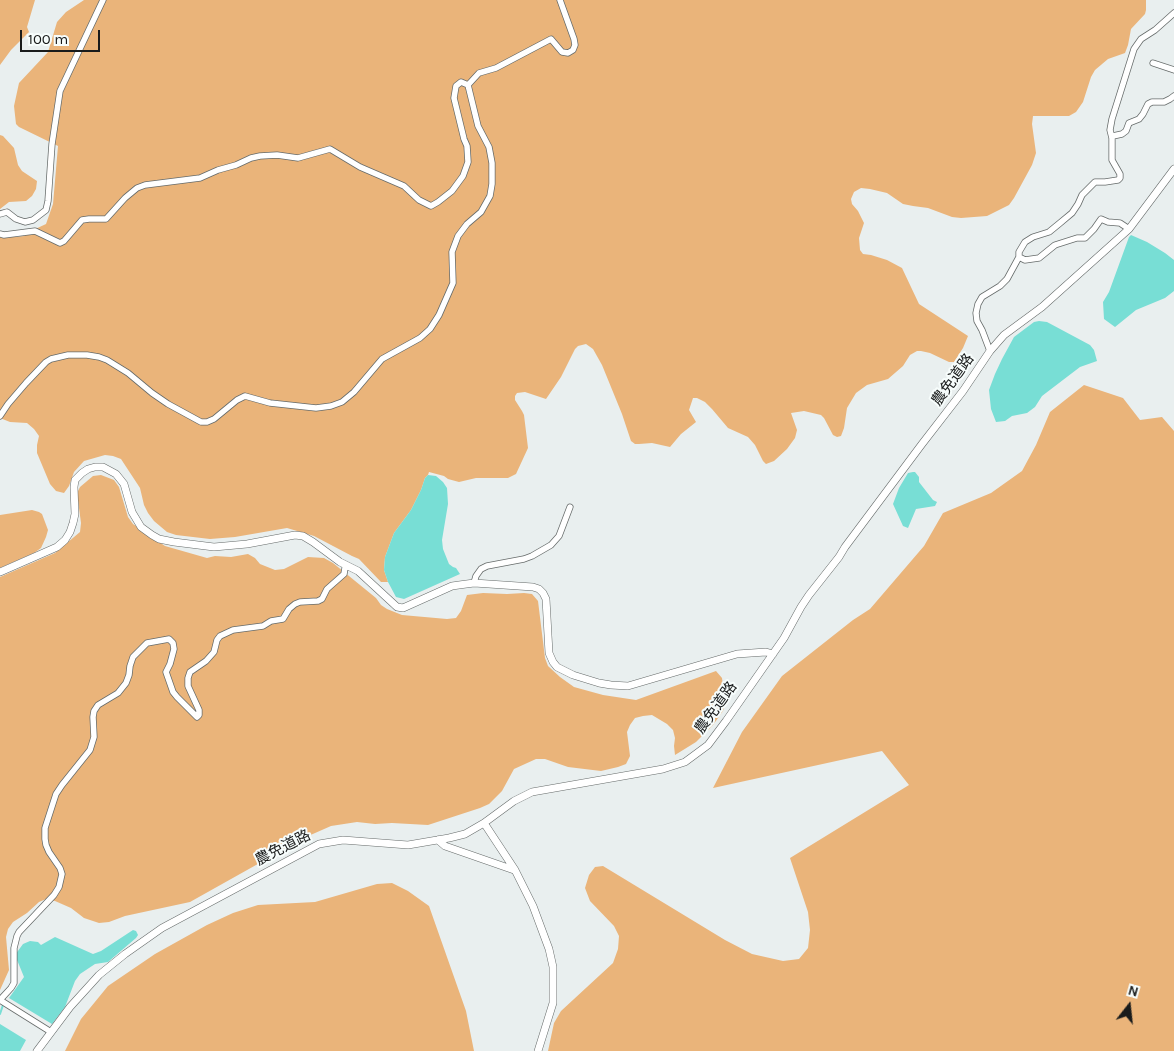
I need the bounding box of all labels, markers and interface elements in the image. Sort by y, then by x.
scale bar [22,20,102,52]
text: 100 m [28,30,68,48]
street label: 農免道路 [928,350,978,410]
street label: 農免道路 [691,678,741,738]
street label: 農免道路 [252,826,314,870]
north arrow [1104,981,1154,1031]
text: N [1126,982,1140,1001]

